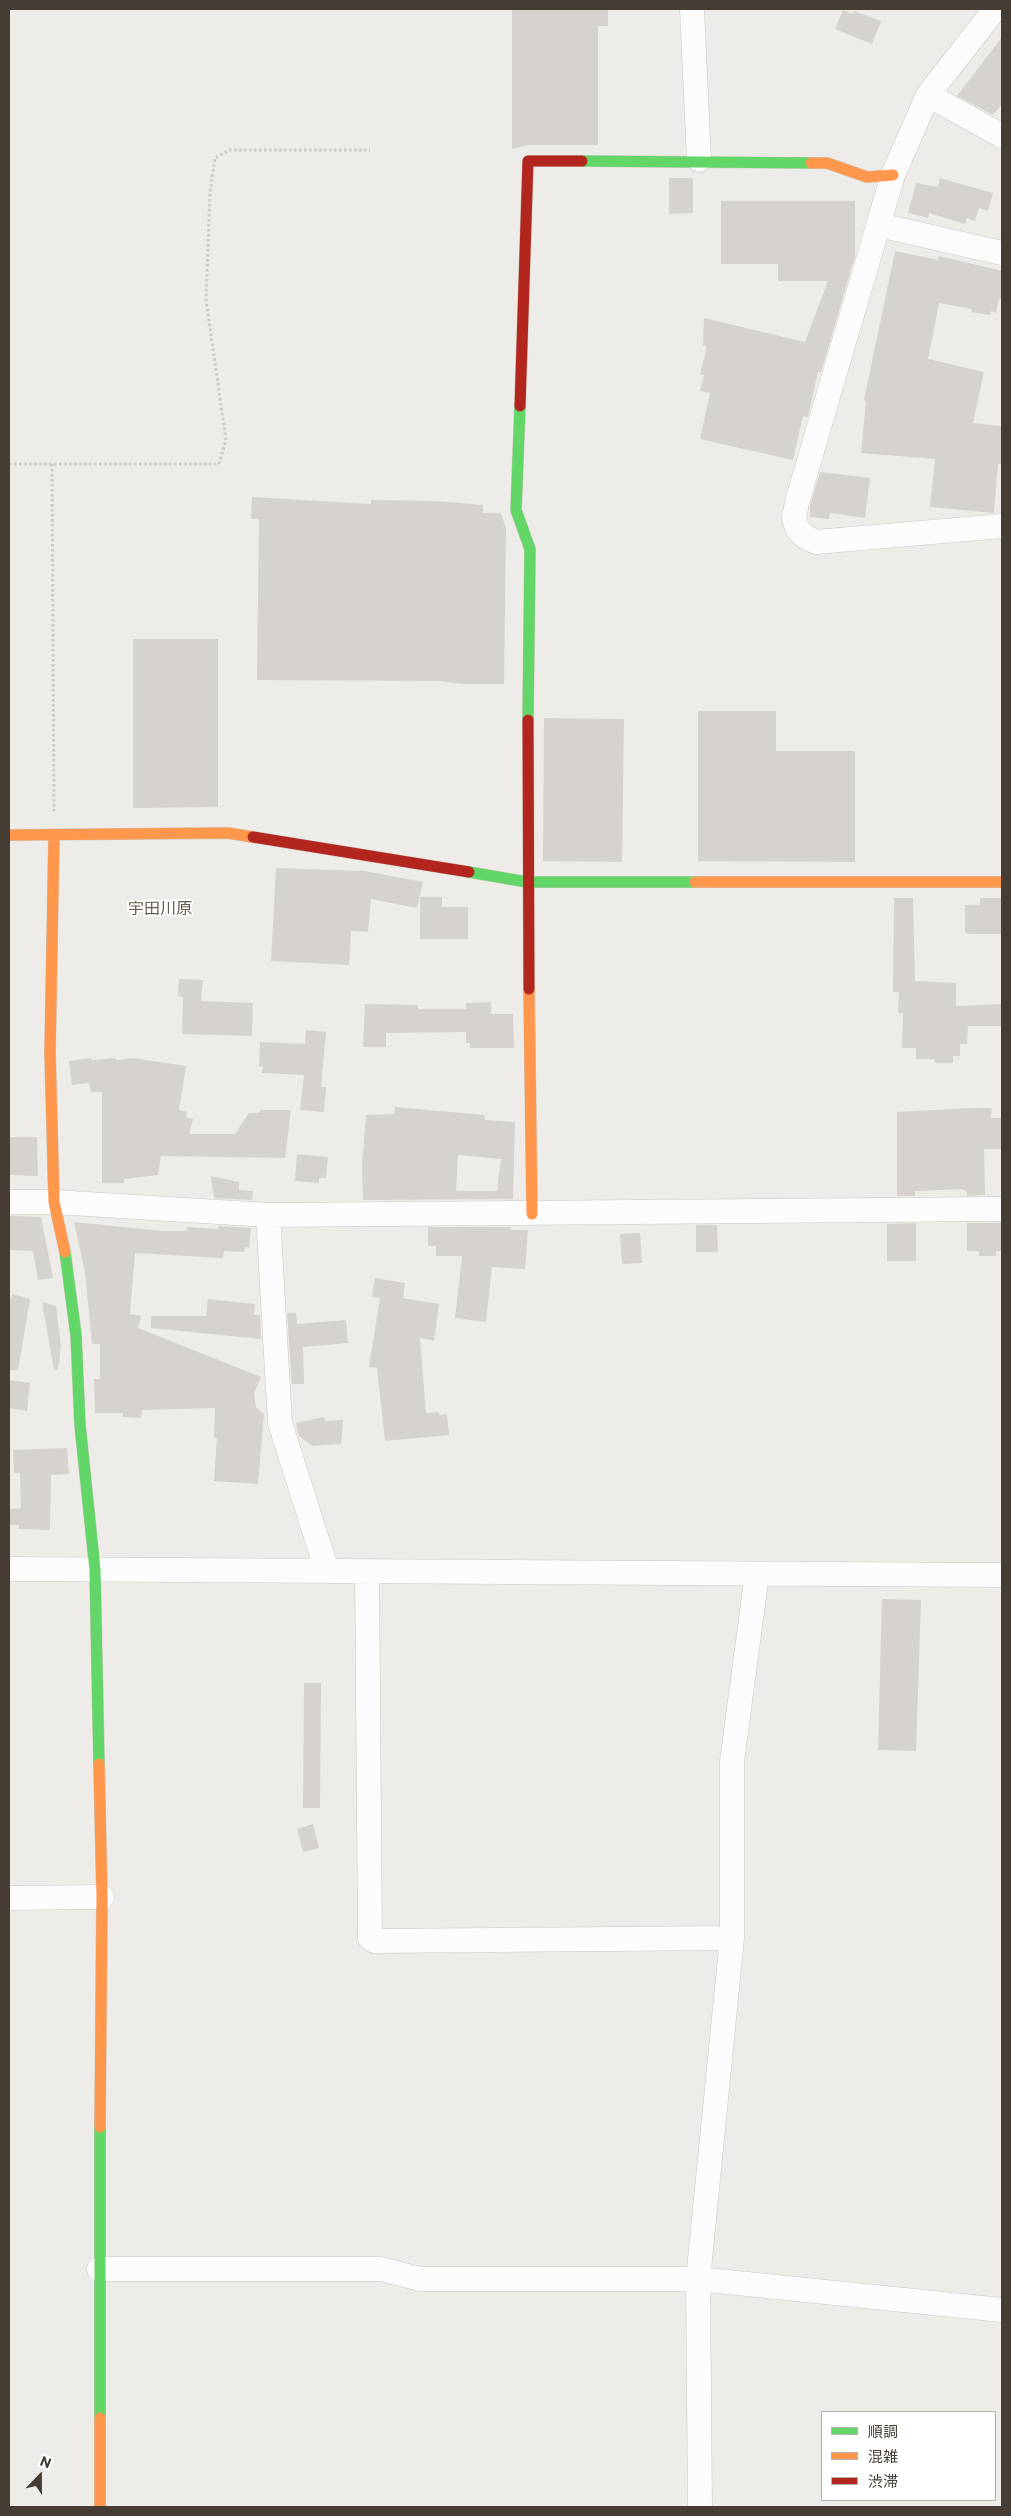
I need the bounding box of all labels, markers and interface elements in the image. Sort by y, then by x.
district label: 宇田川原 [128,899,192,919]
legend [821,2411,996,2501]
text: 順調 [868,2422,898,2440]
text: 混雑 [868,2447,898,2465]
north arrow [15,2451,65,2501]
text: N [38,2452,54,2471]
text: 渋滞 [868,2472,898,2490]

